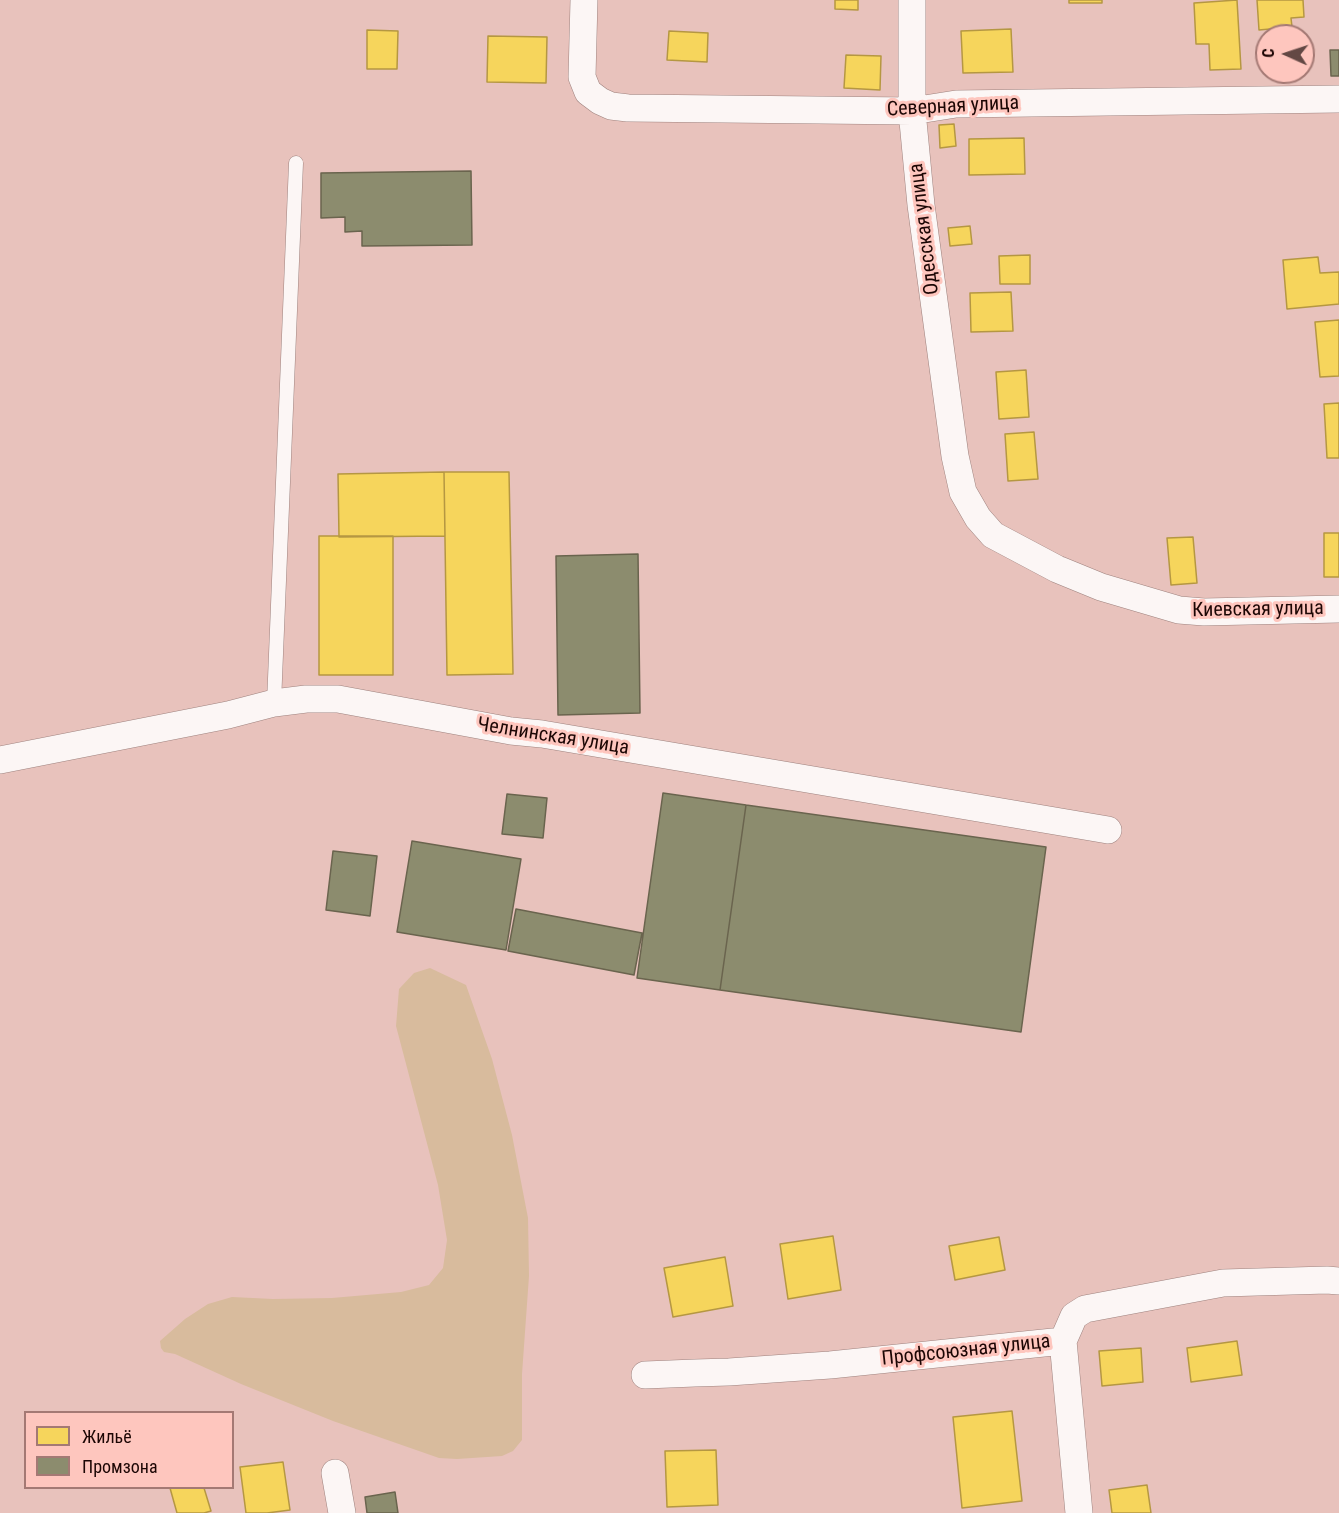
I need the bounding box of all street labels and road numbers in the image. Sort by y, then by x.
street label: Северная улица [886,92,1020,122]
street label: Одесская улица [905,162,945,296]
street label: Киевская улица [1192,597,1324,623]
street label: Челнинская улица [475,713,631,761]
street label: Профсоюзная улица [880,1330,1052,1372]

